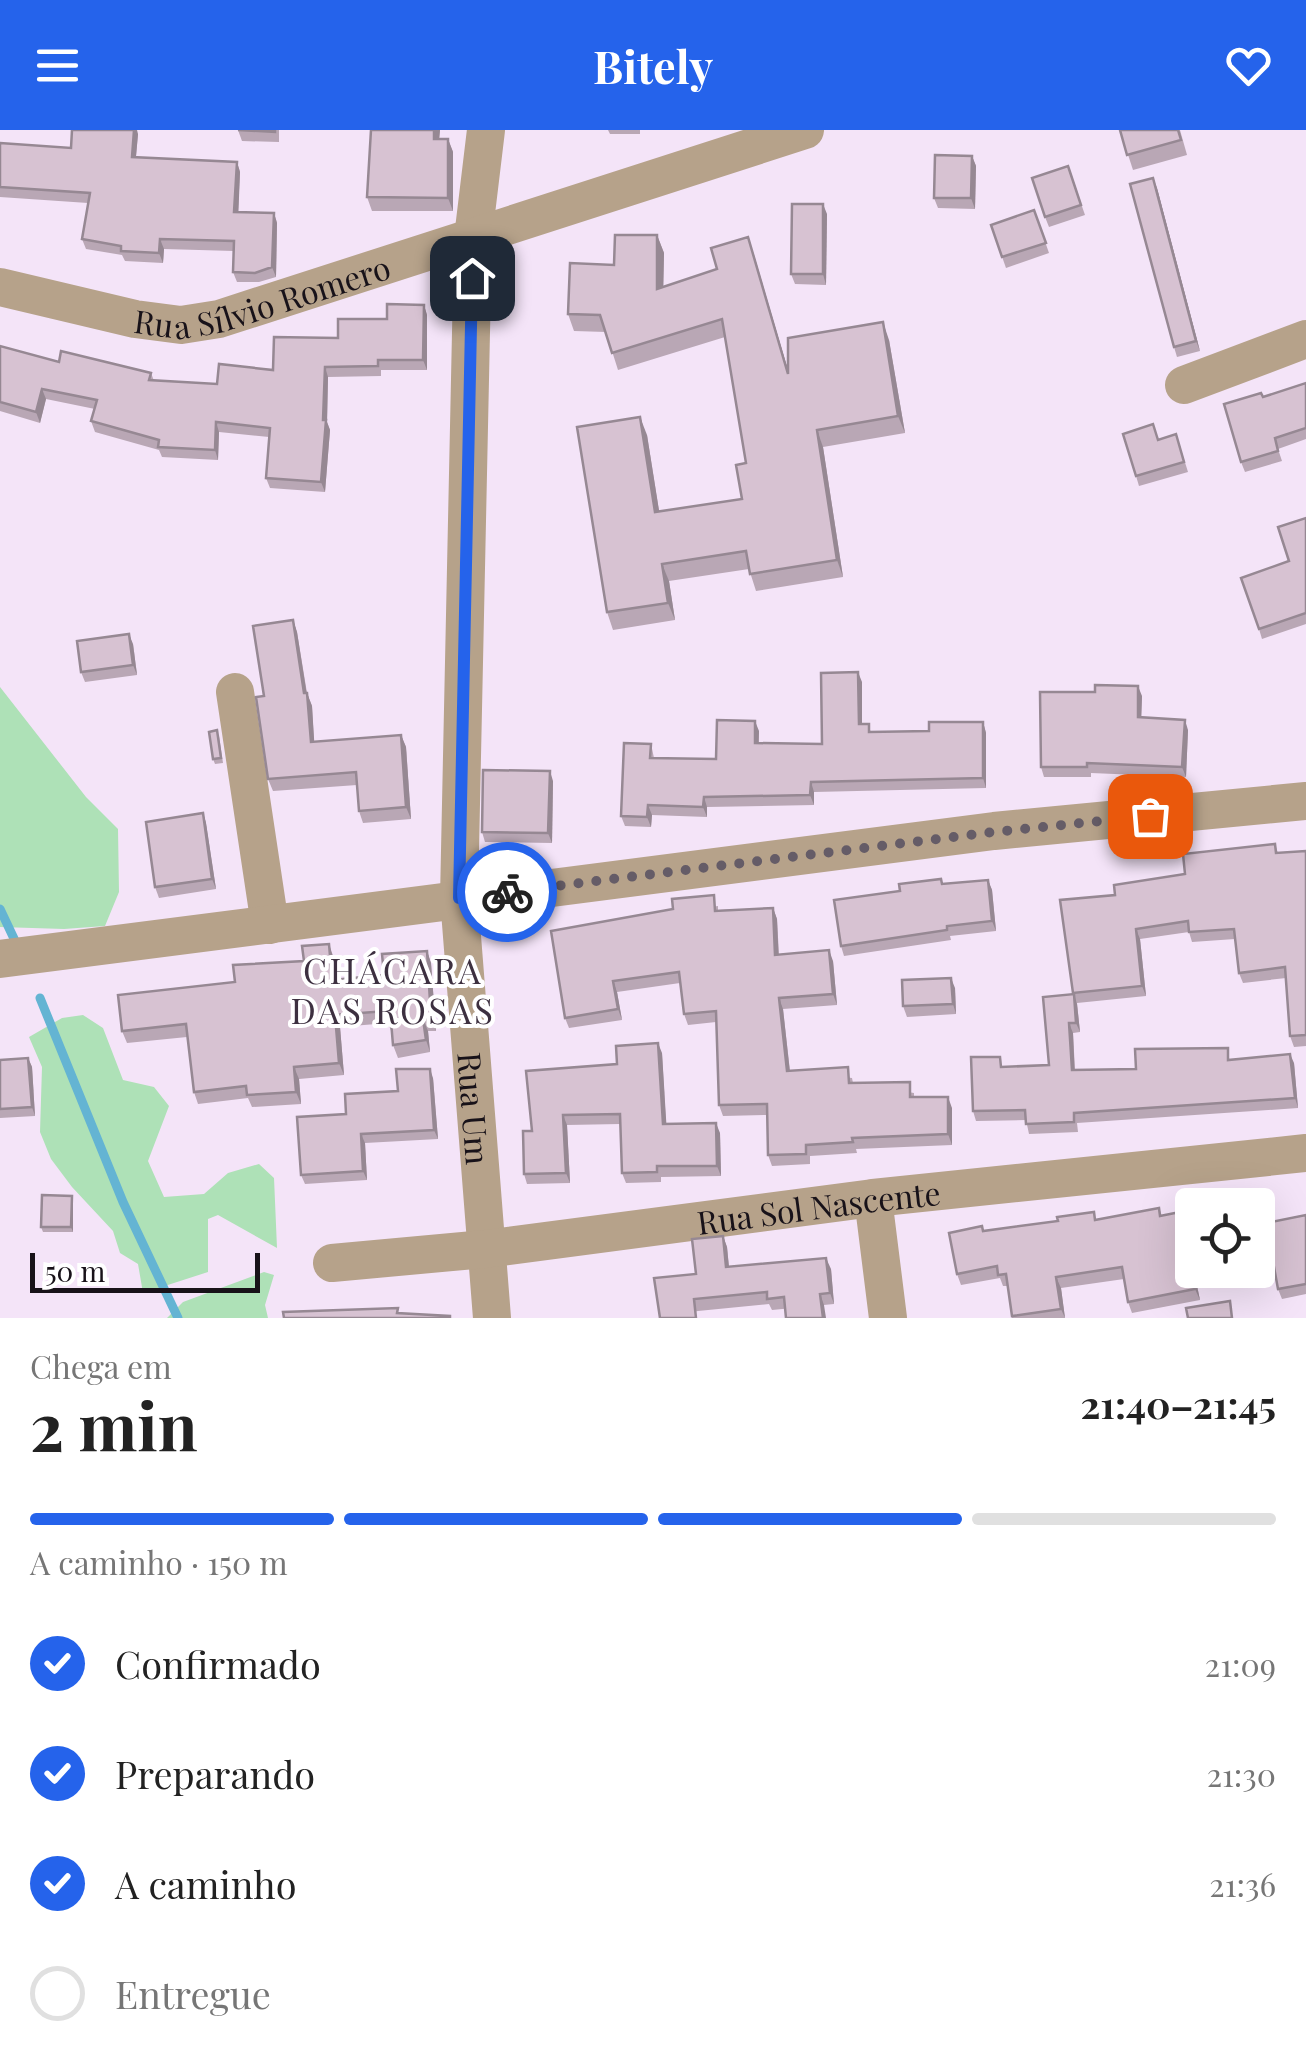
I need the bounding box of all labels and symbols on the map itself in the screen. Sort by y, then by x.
pin [430,236,515,321]
street label: Rua Sílvio Romero [132,244,395,347]
pin [1108,774,1193,859]
courier [457,842,557,942]
district label: CHÁCARA DAS ROSAS [290,946,496,1033]
street label: Rua Um [450,1051,501,1166]
street label: Rua Sol Nascente [694,1170,942,1242]
scale bar [30,1248,260,1292]

